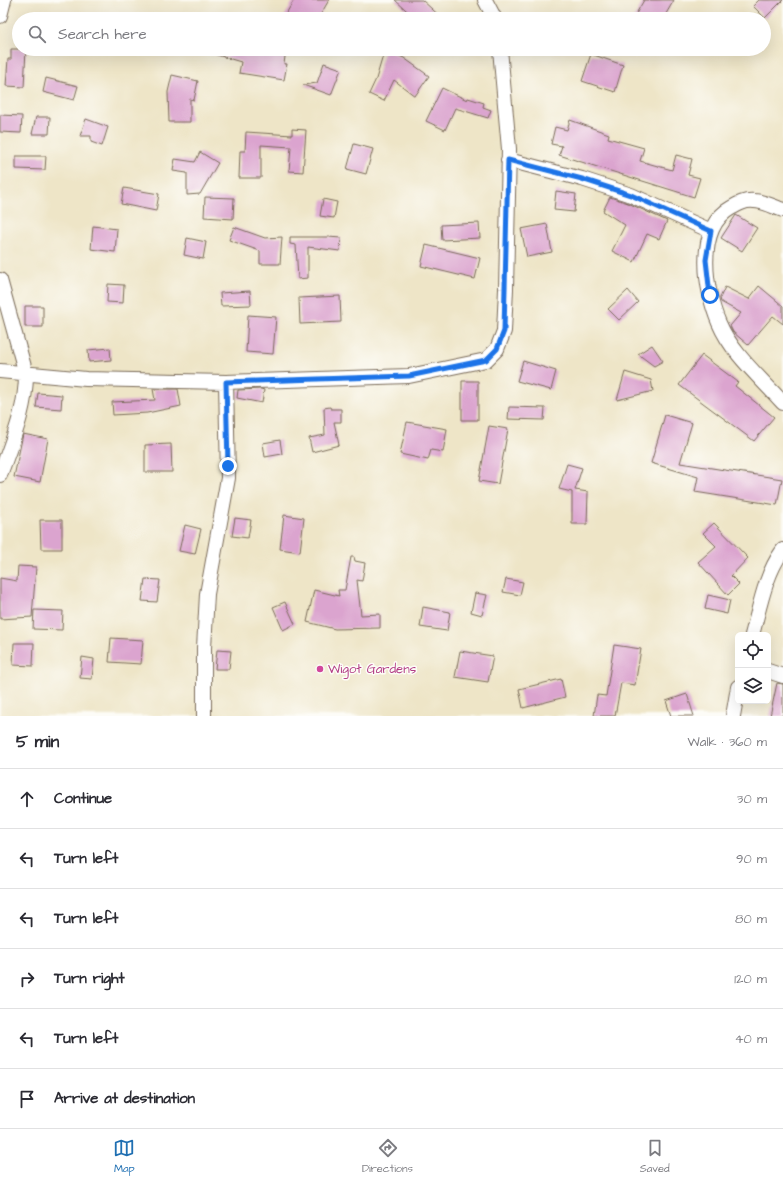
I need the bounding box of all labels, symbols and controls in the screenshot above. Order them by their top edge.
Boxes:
search box [12,12,771,56]
icon: search [26,23,48,45]
text: Search here [58,24,147,45]
route start [701,286,719,304]
route end [219,457,237,475]
map controls [735,632,771,704]
button: locate [735,632,771,668]
place label: Wigot Gardens [328,660,417,679]
marker: Wigot Gardens [315,664,325,674]
button: layers [735,668,771,704]
text: 5 min [16,730,59,754]
text: Walk · 360 m [688,733,767,751]
icon: ahead [16,788,38,810]
text: Continue [54,788,112,809]
text: 30 m [737,790,767,808]
icon: left [16,848,38,870]
text: Turn left [54,848,118,869]
text: 90 m [736,850,767,868]
icon: left [16,908,38,930]
text: Turn left [54,908,118,929]
text: 80 m [735,910,767,928]
icon: right [16,968,38,990]
text: Turn right [54,968,125,989]
text: 120 m [734,970,767,988]
icon: left [16,1028,38,1050]
text: Turn left [54,1028,118,1049]
text: 40 m [735,1030,767,1048]
icon: arrive [16,1088,38,1110]
text: Arrive at destination [54,1088,195,1109]
tab: Map [113,1137,135,1176]
tab: Directions [362,1137,413,1176]
tab: Saved [640,1137,670,1176]

